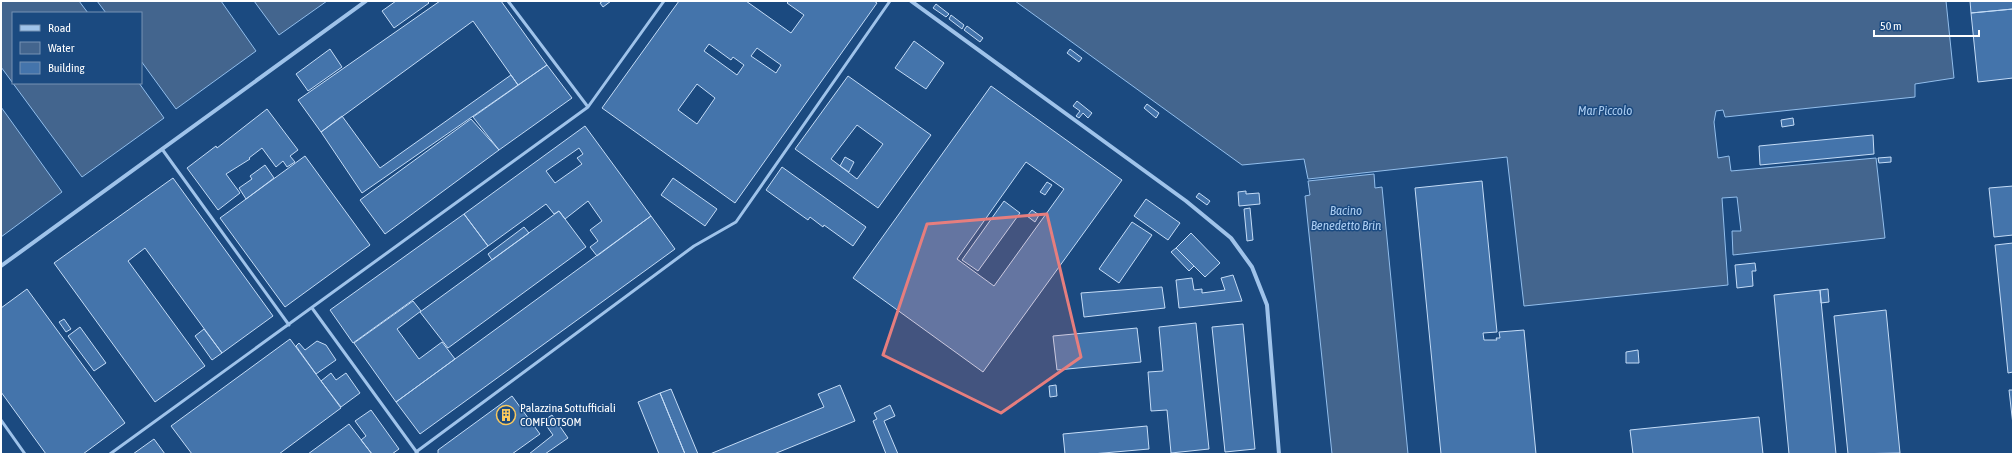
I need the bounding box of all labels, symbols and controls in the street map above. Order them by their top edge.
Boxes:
legend [12,12,142,84]
scale bar [1874,12,1979,38]
text: 50 m [1880,19,1902,33]
text: Road [48,21,71,35]
text: Water [48,41,75,55]
text: Building [48,61,86,75]
water label: Mar Piccolo [1578,103,1632,118]
water label: Bacino Benedetto Brin [1311,203,1382,233]
place label: Palazzina Sottufficiali COMFLOTSOM [520,401,616,429]
building icon: Palazzina Sottufficiali COMFLOTSOM [495,404,517,426]

